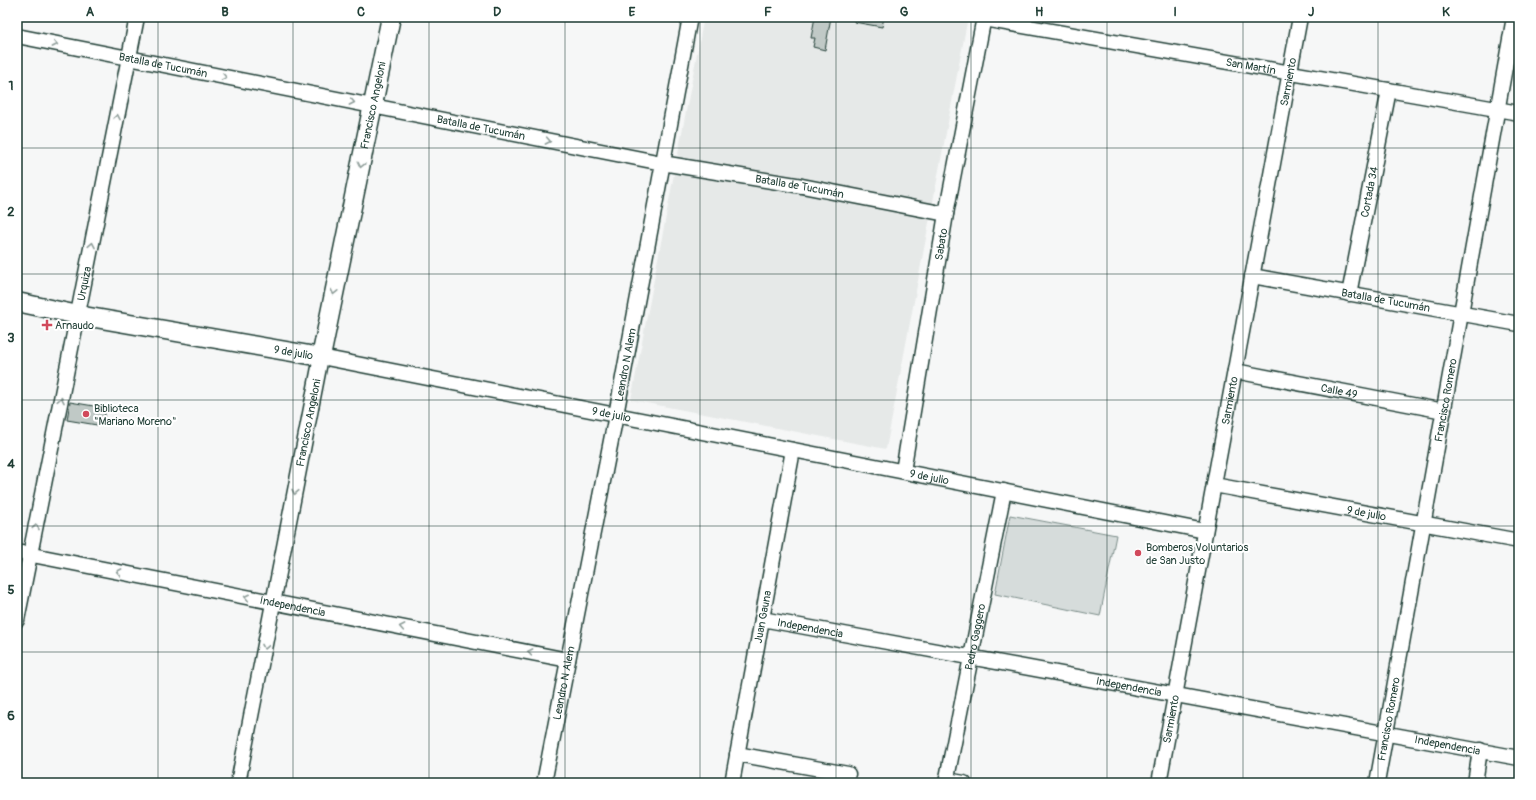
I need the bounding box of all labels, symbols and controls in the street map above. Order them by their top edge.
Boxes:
text: A [86,4,95,20]
text: B [221,4,229,20]
text: C [357,4,365,20]
text: D [493,4,501,20]
text: E [629,4,636,20]
text: F [764,4,772,20]
text: G [900,4,909,20]
text: H [1035,4,1043,20]
text: I [1173,4,1177,20]
text: J [1308,4,1314,20]
text: K [1442,4,1450,20]
one-way arrow [52,39,58,48]
street label: Batalla de Tucumán [118,50,208,80]
street label: San Martín [1225,56,1277,77]
street label: Sarmiento [1278,57,1299,107]
street label: Francisco Angeloni [358,60,389,150]
one-way arrow [221,72,227,81]
text: 1 [8,78,14,94]
one-way arrow [348,97,355,106]
street label: Batalla de Tucumán [436,113,526,143]
one-way arrow [113,114,121,120]
one-way arrow [545,136,551,144]
one-way arrow [357,162,365,168]
street label: Cortada 34 [1358,165,1381,219]
street label: Batalla de Tucumán [754,172,845,201]
text: 2 [7,204,15,220]
street label: Sabato [932,227,951,261]
one-way arrow [87,241,96,248]
street label: Urquiza [75,265,94,302]
street label: Batalla de Tucumán [1340,286,1431,315]
one-way arrow [331,289,339,295]
place label: Arnaudo [55,319,94,332]
marker: Arnaudo [42,320,52,330]
street label: Leandro N Alem [613,327,639,403]
text: 3 [7,330,15,346]
street label: 9 de julio [273,343,314,363]
street label: Francisco Romero [1432,357,1460,443]
street label: Sarmiento [1219,375,1241,426]
street label: Francisco Angeloni [294,378,324,468]
street label: Calle 49 [1320,382,1359,401]
one-way arrow [56,396,65,403]
place label: Biblioteca "Mariano Moreno" [94,402,176,428]
street label: 9 de julio [591,404,632,425]
marker: Biblioteca "Mariano Moreno" [81,409,91,419]
text: 4 [7,456,15,472]
street label: 9 de julio [908,467,950,487]
one-way arrow [291,489,300,495]
street label: 9 de julio [1346,503,1387,523]
one-way arrow [31,524,39,530]
place label: Bomberos Voluntarios de San Justo [1146,541,1248,567]
marker: Bomberos Voluntarios de San Justo [1133,548,1143,558]
one-way arrow [116,569,122,577]
text: 5 [7,582,15,598]
street label: Juan Gauna [752,589,774,644]
one-way arrow [244,594,250,602]
street label: Independencia [259,594,327,619]
street label: Pedro Gaggero [963,602,988,671]
street label: Independencia [776,616,844,641]
one-way arrow [399,624,405,632]
one-way arrow [261,644,270,650]
street label: Leandro N Alem [551,645,578,721]
one-way arrow [526,649,533,657]
street label: Independencia [1095,674,1163,699]
street label: Francisco Romero [1375,676,1403,762]
street label: Sarmiento [1160,694,1182,744]
text: 6 [7,708,15,724]
street label: Independencia [1414,733,1481,758]

